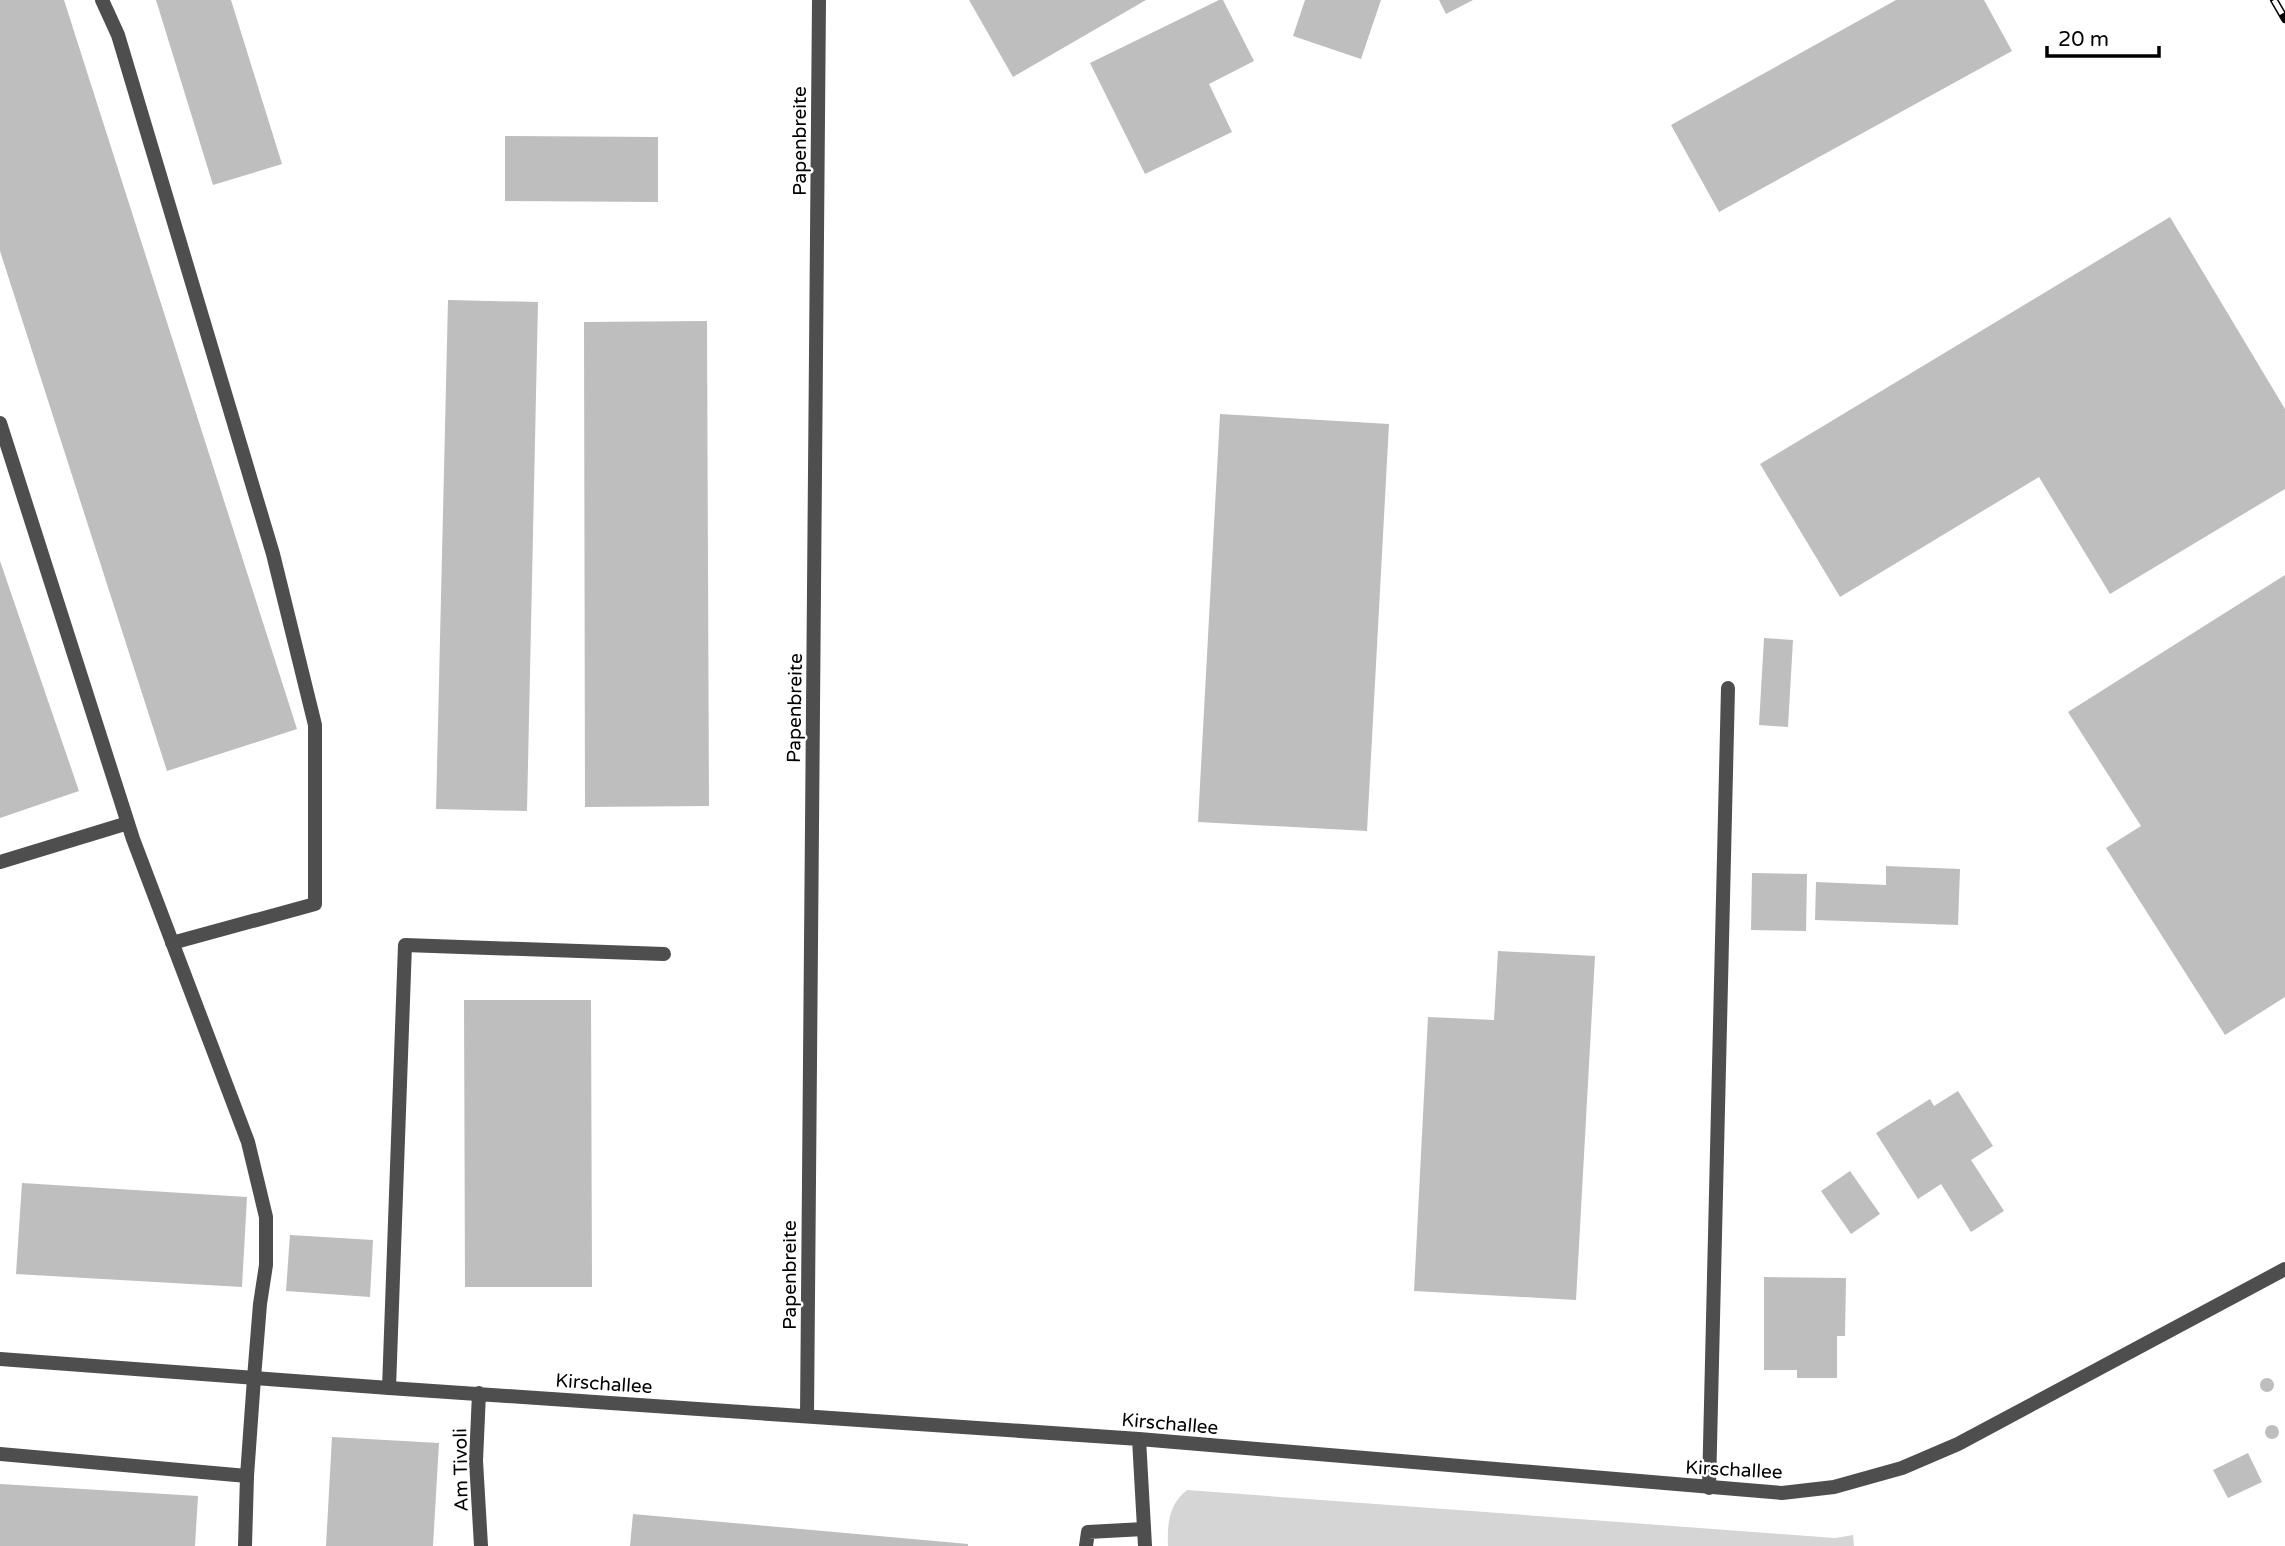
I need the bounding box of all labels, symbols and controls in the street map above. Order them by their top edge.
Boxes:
scale bar [2047,14,2159,58]
text: 20 m [2058,27,2109,52]
street label: Papenbreite [789,86,811,196]
street label: Papenbreite [783,653,807,763]
street label: Papenbreite [779,1220,801,1330]
street label: Kirschallee [555,1370,653,1398]
street label: Kirschallee [1121,1409,1219,1439]
street label: Am Tivoli [449,1428,473,1512]
street label: Kirschallee [1685,1456,1783,1484]

